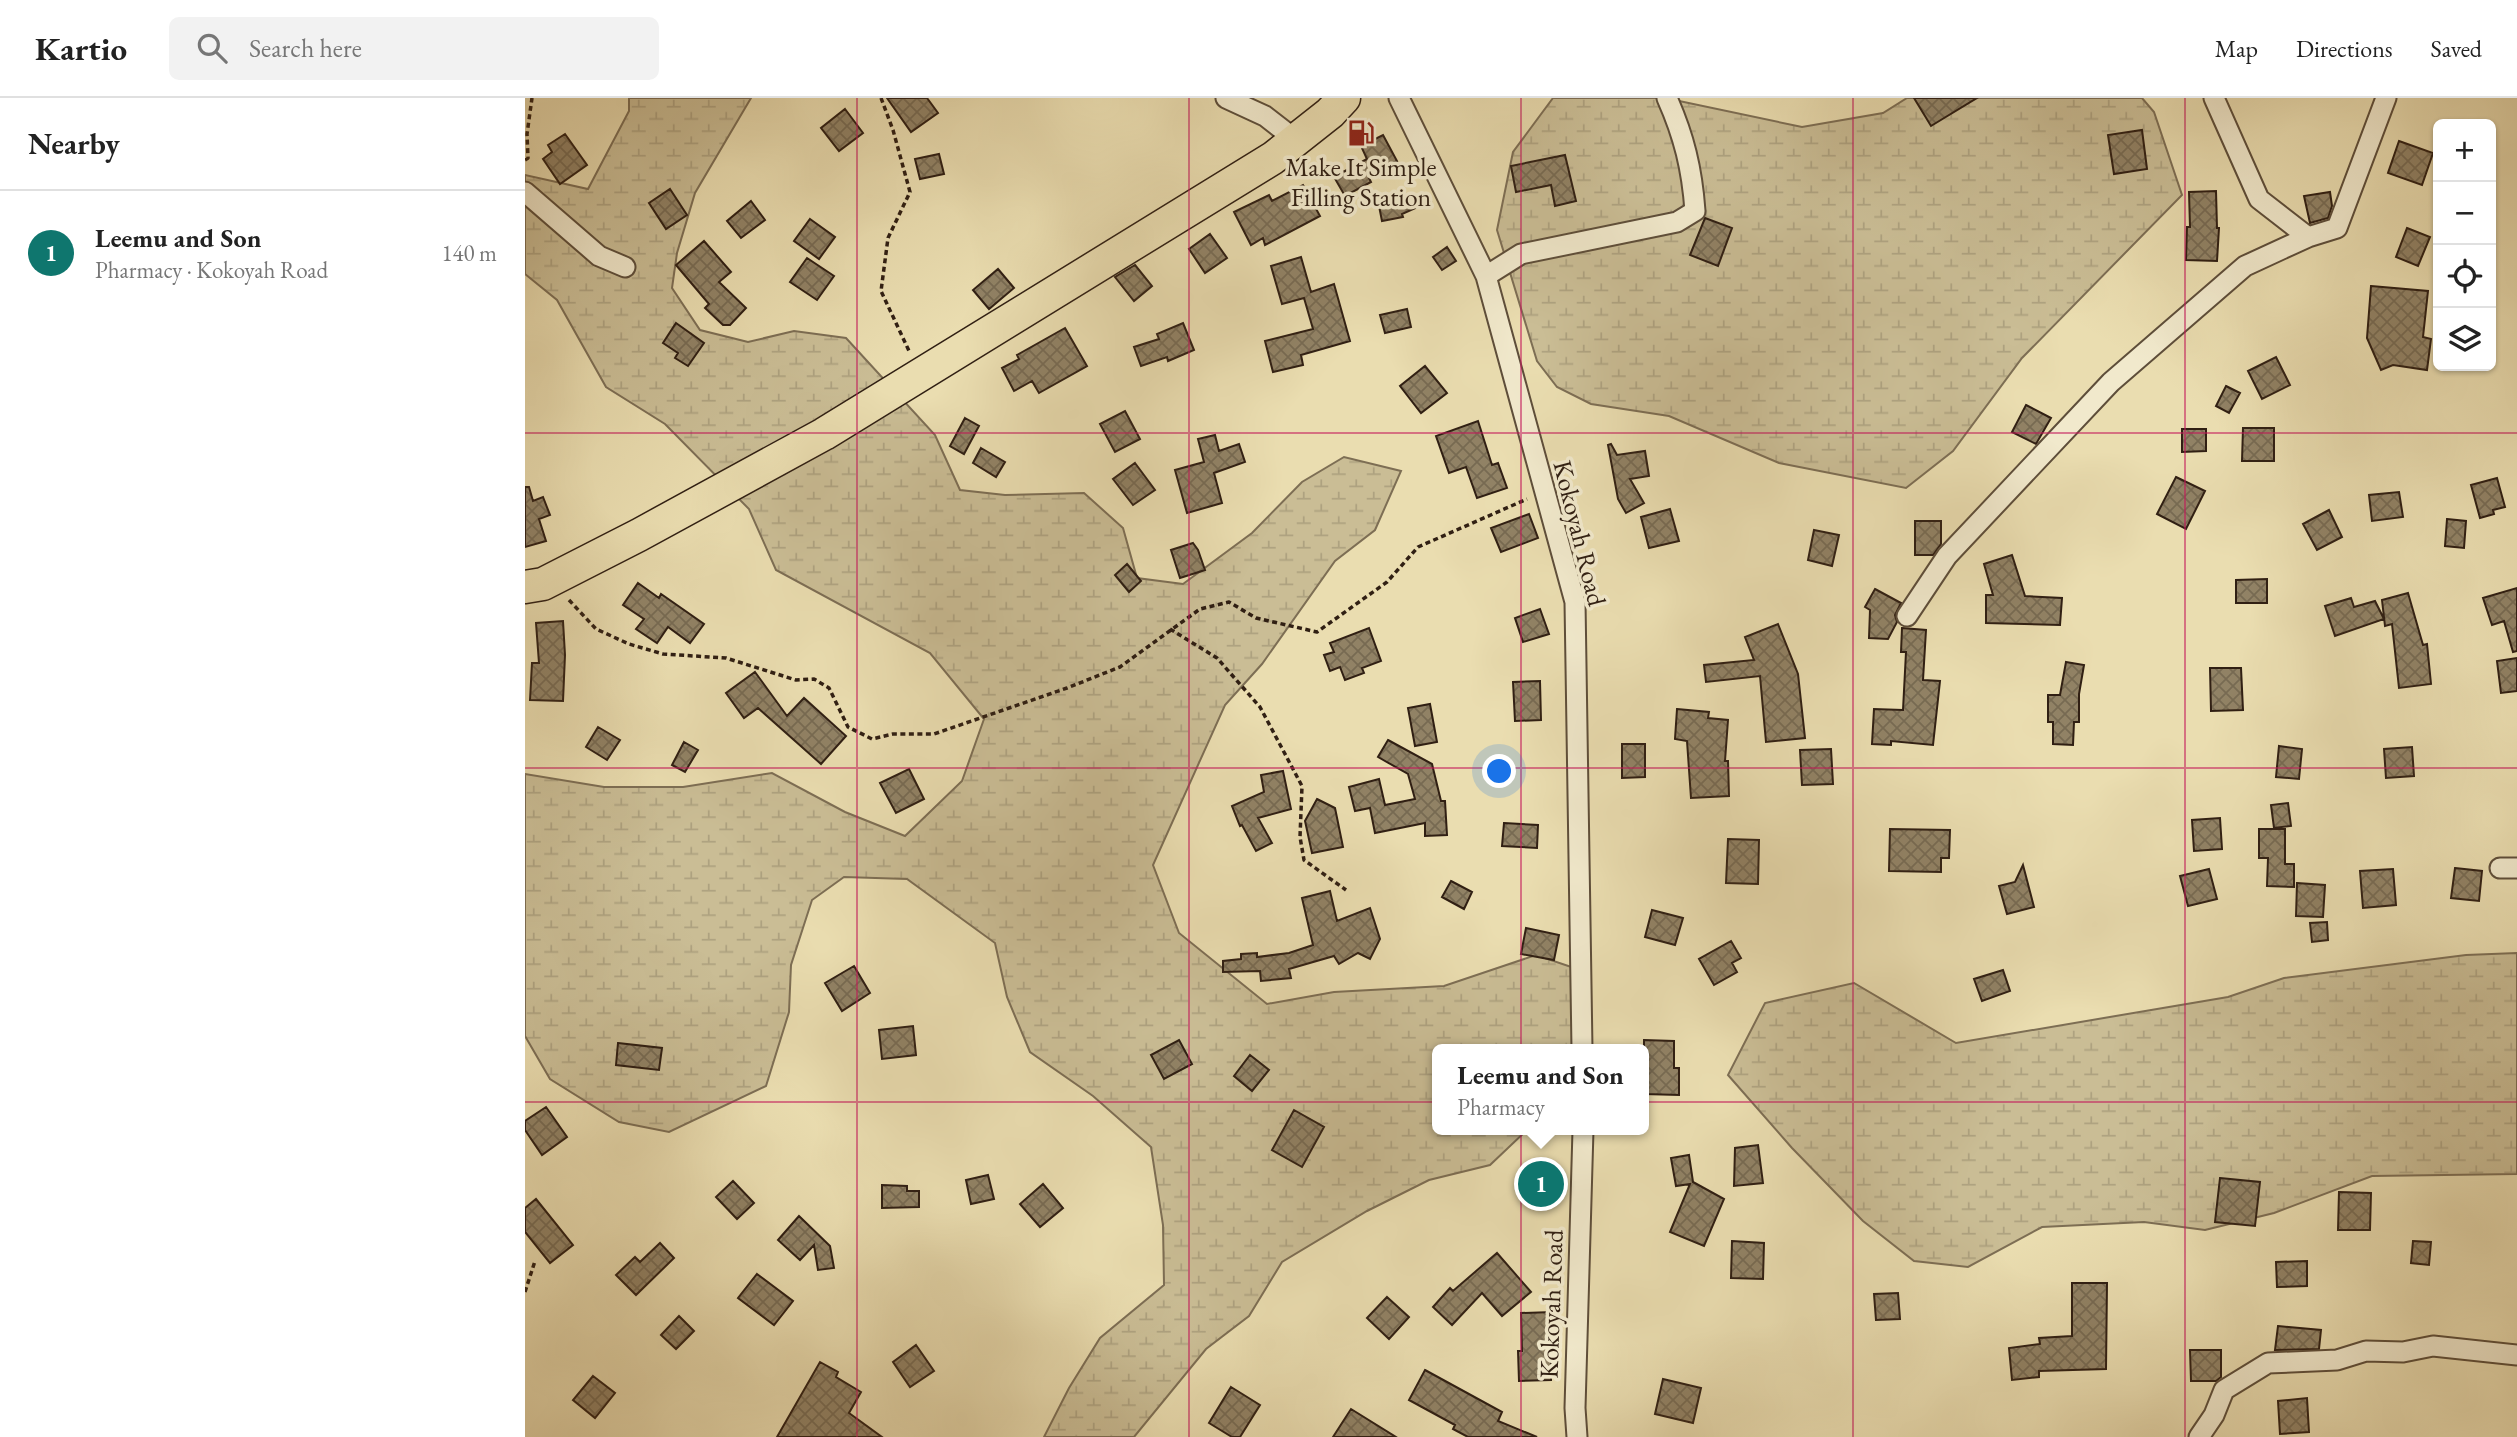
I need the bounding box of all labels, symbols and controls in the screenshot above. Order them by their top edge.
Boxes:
search box [169,17,659,80]
text: Kartio [35,27,127,70]
icon: search [193,29,231,67]
text: Search here [249,31,362,65]
text: Map [2215,33,2258,64]
text: Directions [2296,33,2393,64]
text: Saved [2431,33,2482,64]
fuel station icon: Make It Simple Filling Station [1346,118,1376,148]
map controls [2433,119,2496,371]
button: + [2433,119,2496,182]
text: Nearby [28,124,120,163]
place label: Make It Simple Filling Station [1285,150,1437,214]
button: − [2433,182,2496,245]
text: Leemu and Son [95,221,261,255]
text: 1 [45,238,57,268]
text: 140 m [441,238,497,268]
button: locate [2433,245,2496,308]
text: Pharmacy · Kokoyah Road [95,255,328,285]
button: layers [2433,308,2496,371]
street label: Kokoyah Road [1545,457,1615,610]
your location [1482,754,1516,788]
popup [1432,1044,1649,1135]
text: Leemu and Son [1457,1058,1624,1092]
text: Pharmacy [1457,1092,1545,1122]
pin: 1 [1518,1158,1564,1210]
street label: Kokoyah Road [1531,1228,1571,1379]

